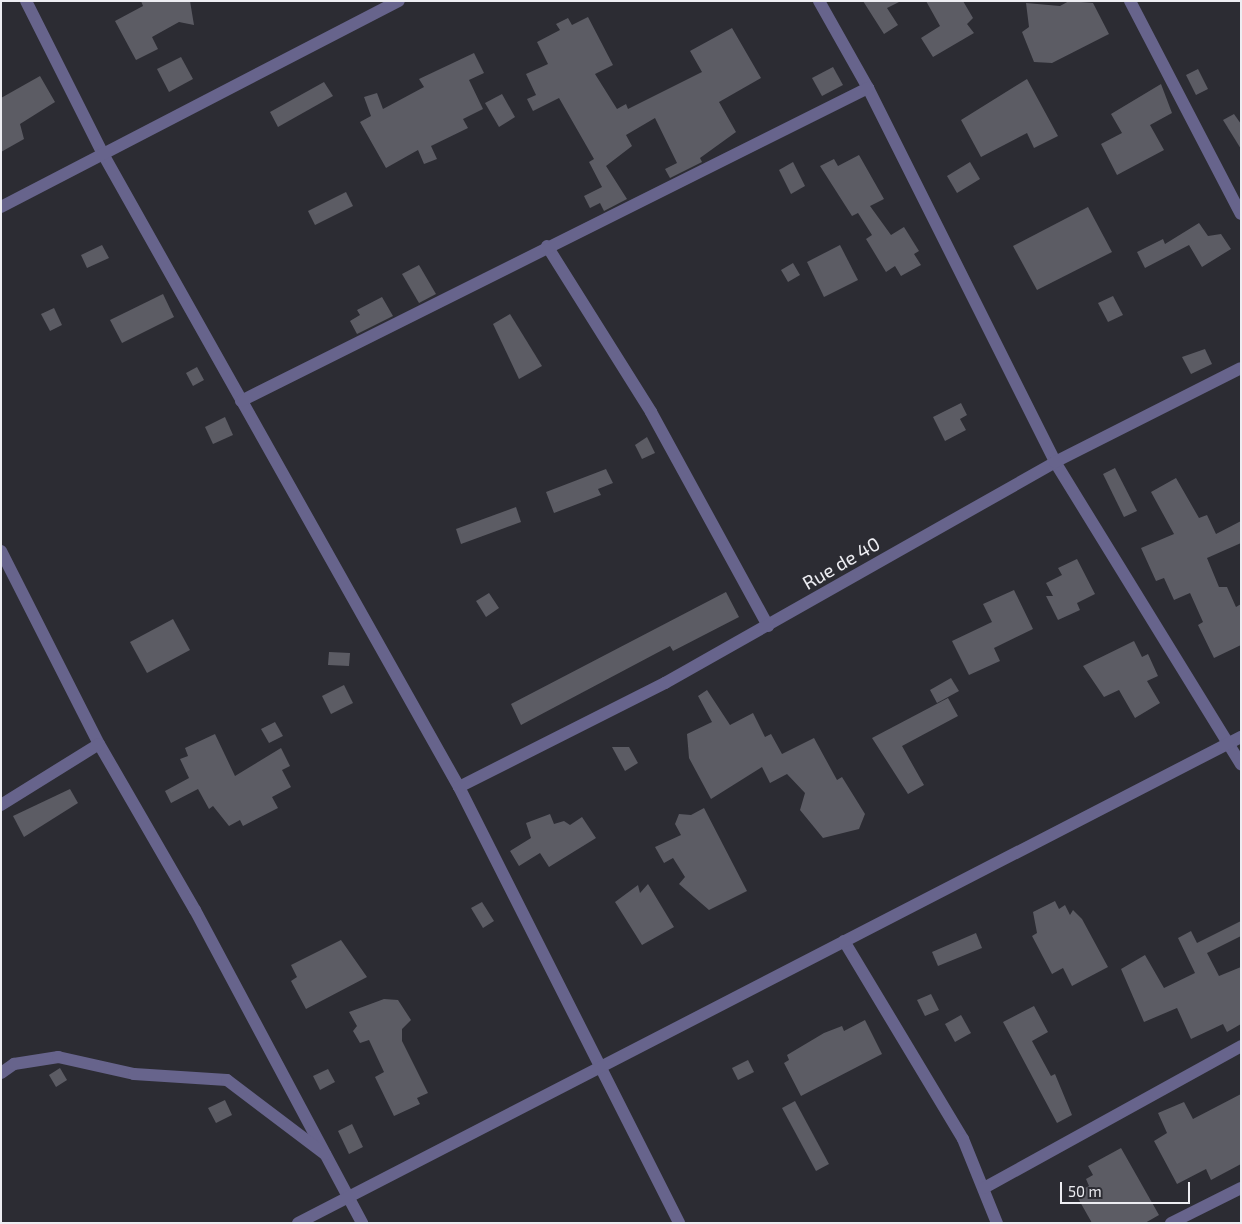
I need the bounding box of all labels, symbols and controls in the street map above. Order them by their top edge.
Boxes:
street label: Rue de 40 [798,532,884,594]
scale bar [1062,1172,1192,1204]
text: 50 m [1068,1182,1102,1200]

